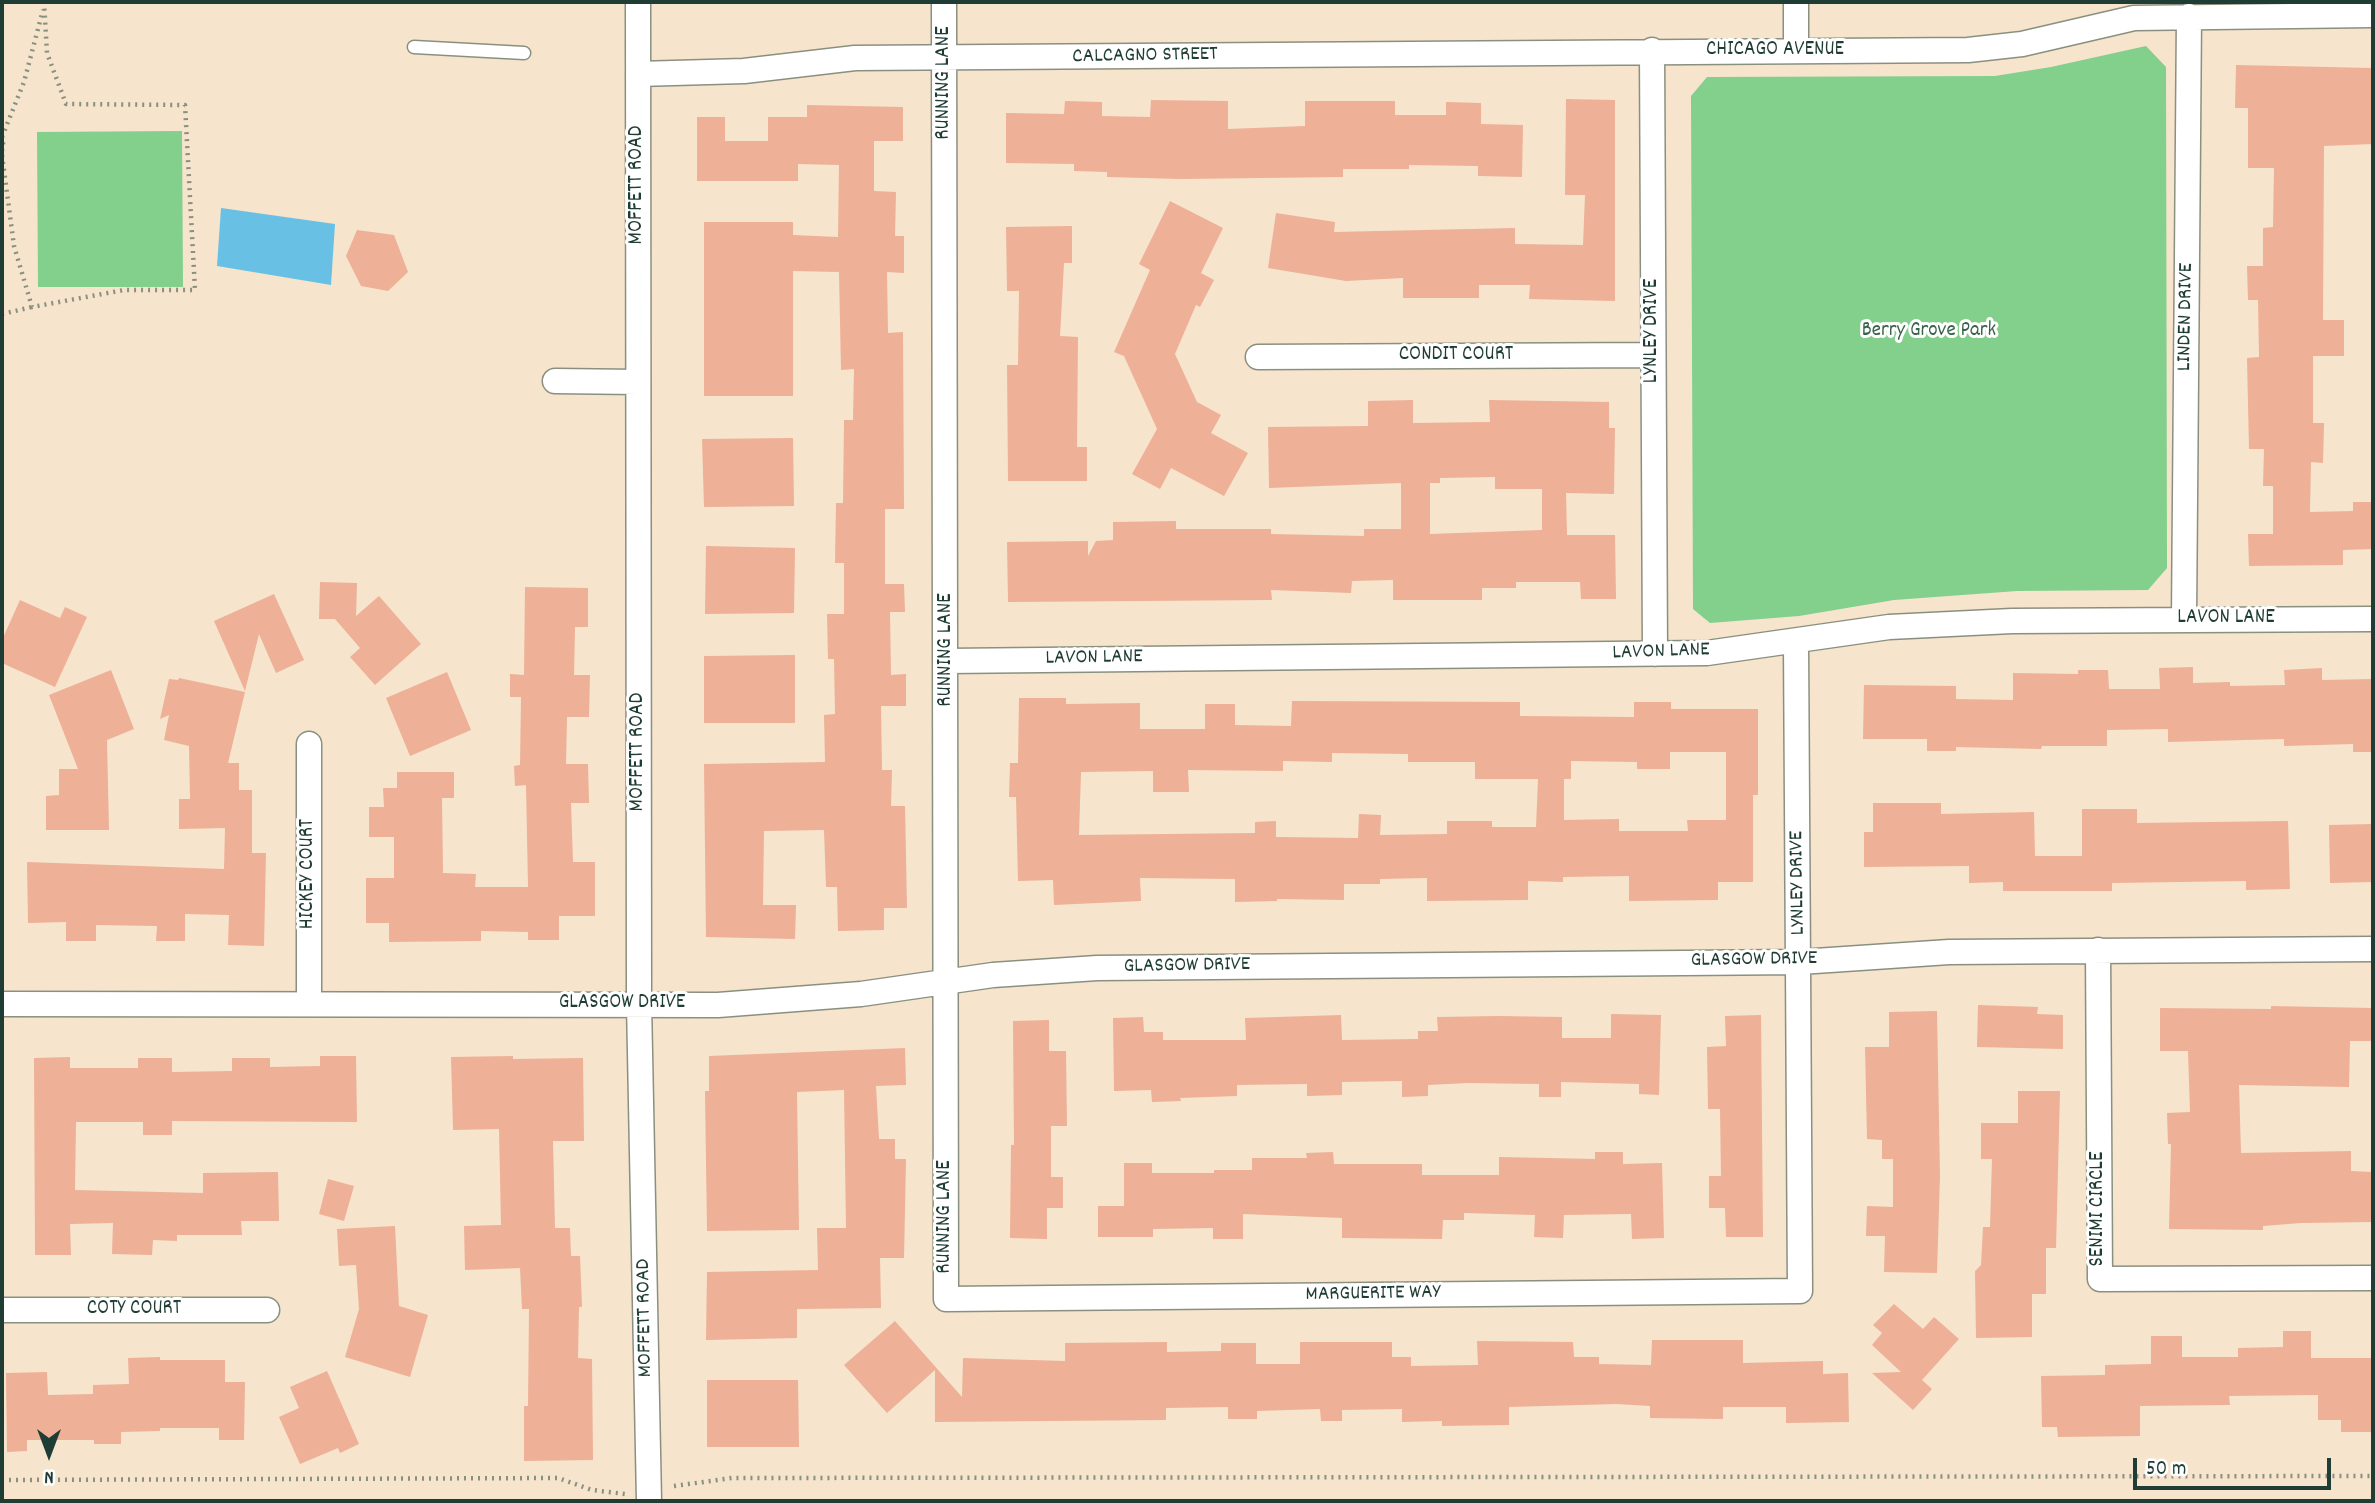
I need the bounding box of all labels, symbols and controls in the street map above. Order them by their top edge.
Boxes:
street label: RUNNING LANE [932,26,958,140]
street label: CHICAGO AVENUE [1706,38,1844,64]
street label: CALCAGNO STREET [1072,43,1218,71]
street label: MOFFETT ROAD [625,126,651,244]
street label: LINDEN DRIVE [2173,263,2201,371]
street label: LYNLEY DRIVE [1640,279,1666,383]
park label: Berry Grove Park [1862,319,1996,345]
street label: CONDIT COURT [1399,343,1513,369]
street label: RUNNING LANE [934,593,960,707]
street label: LAVON LANE [2177,606,2275,632]
street label: LAVON LANE [1612,639,1710,667]
street label: LAVON LANE [1045,646,1143,672]
street label: MOFFETT ROAD [626,693,652,811]
street label: HICKEY COURT [296,819,322,929]
street label: LYNLEY DRIVE [1785,831,1813,935]
street label: GLASGOW DRIVE [1690,947,1818,975]
street label: GLASGOW DRIVE [1123,953,1251,981]
street label: GLASGOW DRIVE [559,991,685,1017]
street label: SENIMI CIRCLE [2086,1152,2112,1266]
street label: RUNNING LANE [933,1160,959,1274]
street label: MOFFETT ROAD [632,1258,660,1378]
street label: MARGUERITE WAY [1305,1281,1441,1309]
street label: COTY COURT [87,1297,181,1323]
north arrow [14,1419,84,1489]
scale bar [2137,1444,2335,1488]
text: 50 m [2146,1455,2186,1485]
text: N [44,1462,54,1489]

